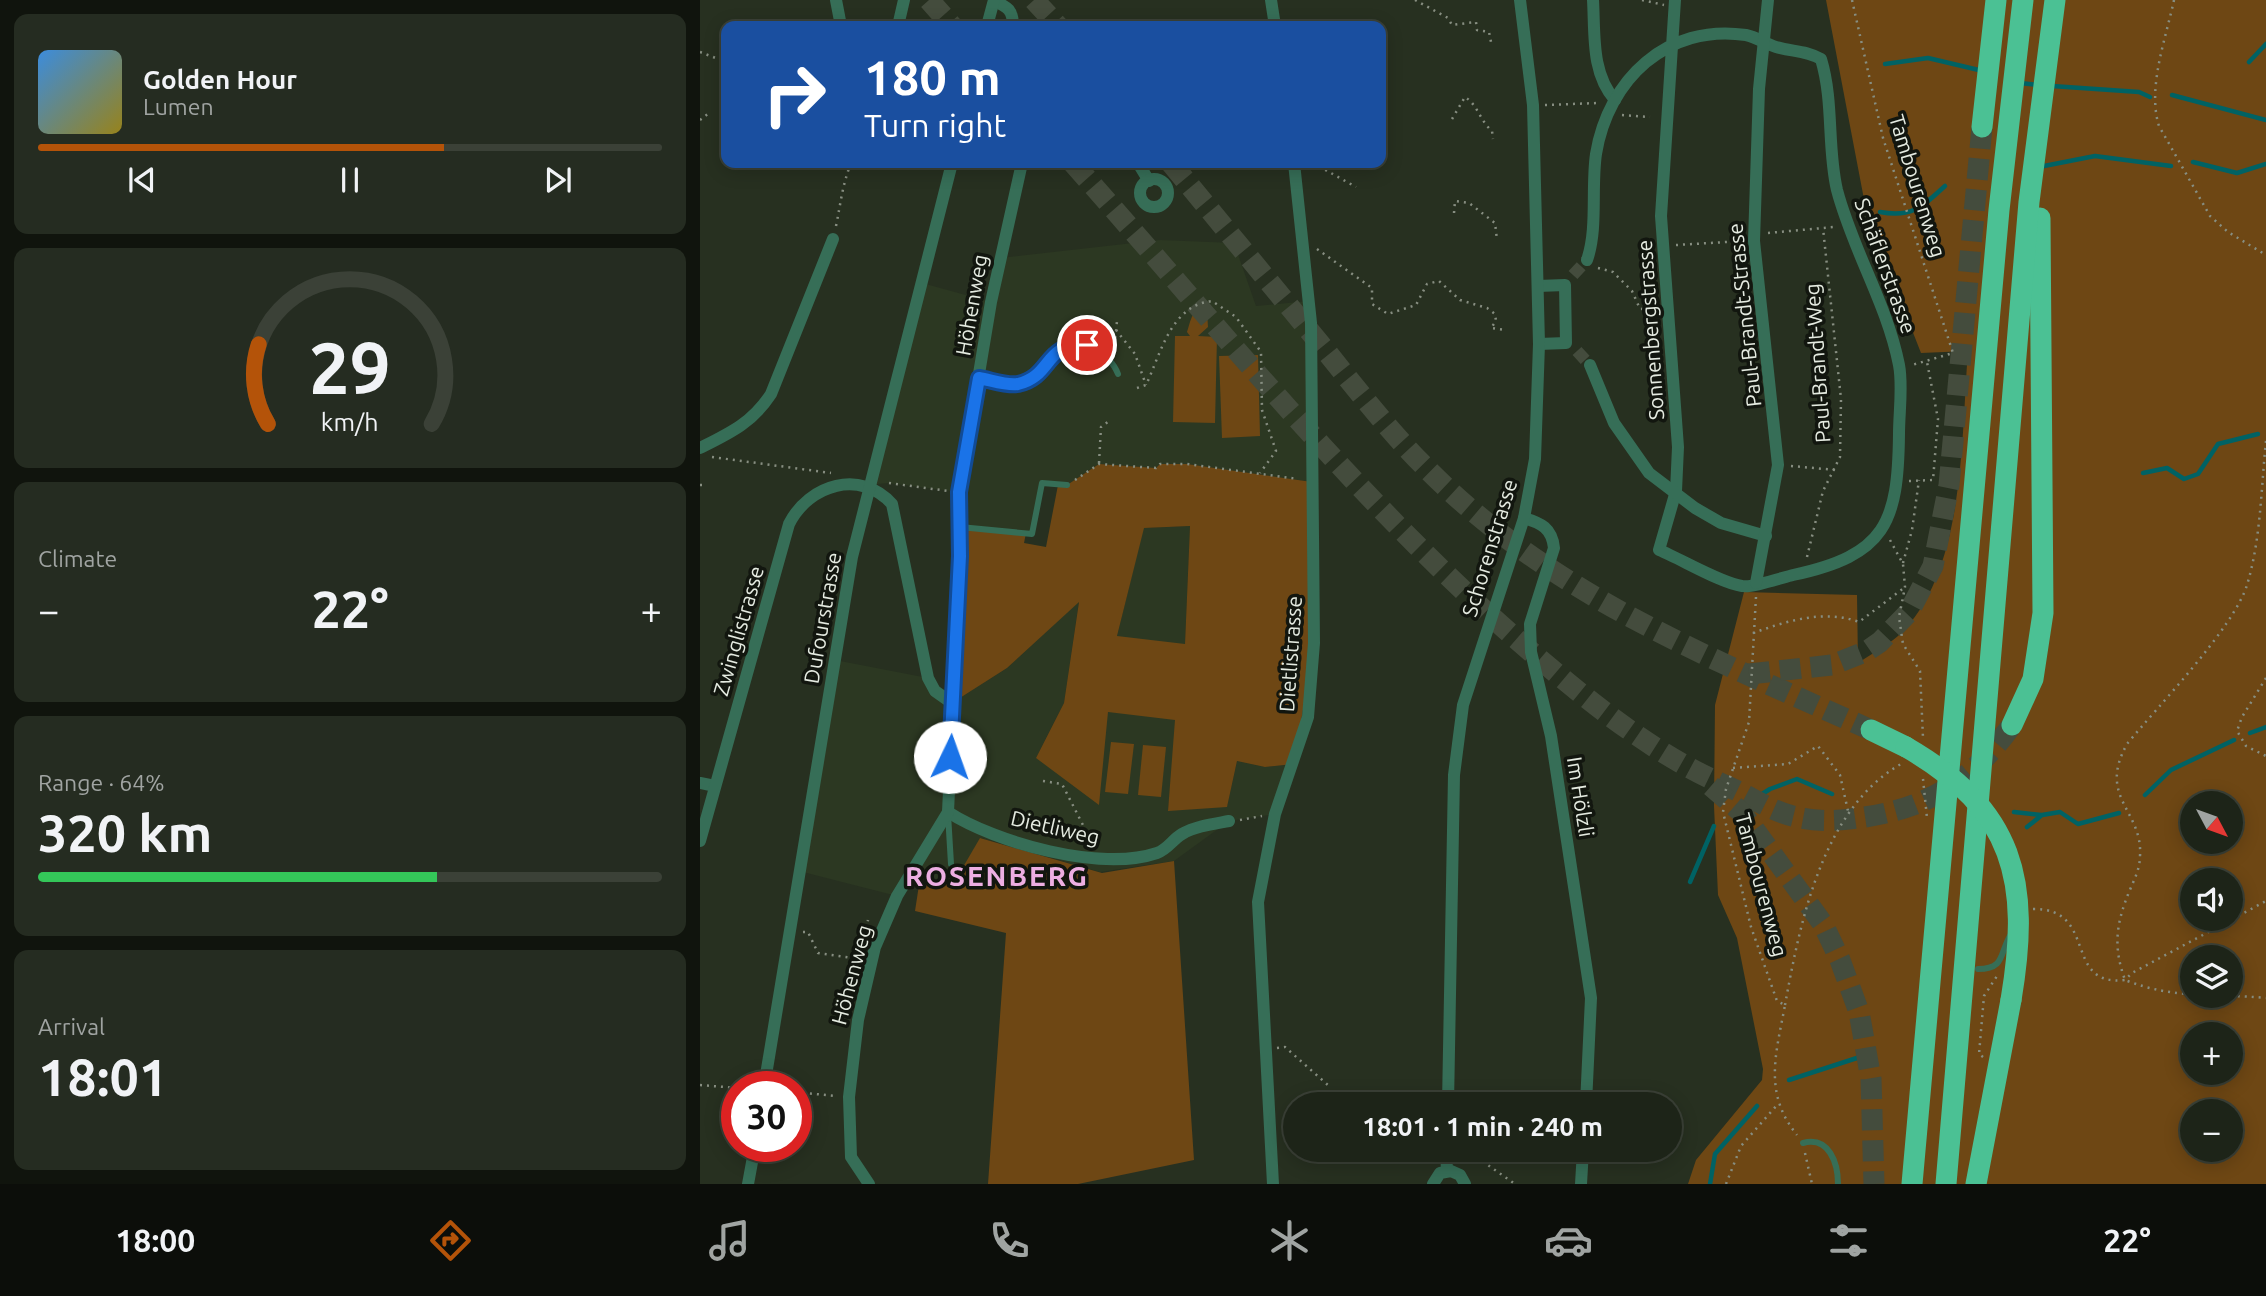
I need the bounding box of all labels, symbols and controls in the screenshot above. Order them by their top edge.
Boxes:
icon: right [749,49,840,140]
text: 180 m [864,49,1001,104]
text: Golden Hour [143,65,297,94]
text: Lumen [143,94,214,119]
text: Turn right [864,107,1006,143]
street label: Tambourenweg [1885,112,1951,260]
icon: previous [123,161,161,199]
icon: pause [331,161,369,199]
icon: next [539,161,577,199]
street label: Schäflerstrasse [1850,195,1922,337]
street label: Paul-Brandt-Strasse [1722,222,1766,408]
street label: Sonnenbergstrasse [1632,239,1668,421]
street label: Höhenweg [950,252,992,357]
street label: Paul-Brandt-Weg [1799,283,1835,444]
pin [1057,315,1117,375]
text: 29 [309,326,391,408]
icon: arrive [1068,326,1106,364]
text: km/h [321,408,379,436]
street label: Schorenstrasse [1457,476,1521,619]
text: Climate [38,546,117,571]
street label: Dufourstrasse [799,550,845,685]
street label: Zwinglistrasse [708,563,768,698]
text: 22° [311,580,389,638]
text: − [38,589,59,631]
text: + [641,589,662,631]
street label: Dietlistrasse [1274,595,1306,713]
position arrow [913,720,987,794]
street label: Im Hölzli [1563,755,1599,839]
text: Range · 64% [38,770,165,795]
north arrow [2180,791,2244,854]
map controls [2180,791,2243,1162]
text: 320 km [38,804,212,862]
street label: Dietliweg [1009,805,1102,849]
street label: Tambourenweg [1731,810,1793,959]
district label: ROSENBERG [905,860,1089,891]
button: sound [2180,868,2243,931]
street label: Höhenweg [826,922,876,1027]
button: layers [2180,945,2243,1008]
text: Arrival [38,1014,105,1039]
button: + [2180,1022,2243,1085]
text: 18:01 [38,1048,168,1106]
speed limit sign: 30 [721,1071,812,1162]
button: − [2180,1099,2243,1162]
text: 18:01 · 1 min · 240 m [1362,1112,1603,1141]
icon: directions [426,1216,475,1265]
icon: music [705,1216,754,1265]
icon: phone [985,1216,1034,1265]
icon: climate [1265,1216,1314,1265]
icon: car [1544,1216,1593,1265]
icon: filters [1824,1216,1873,1265]
text: 18:00 [115,1222,195,1258]
text: 22° [2103,1222,2151,1258]

